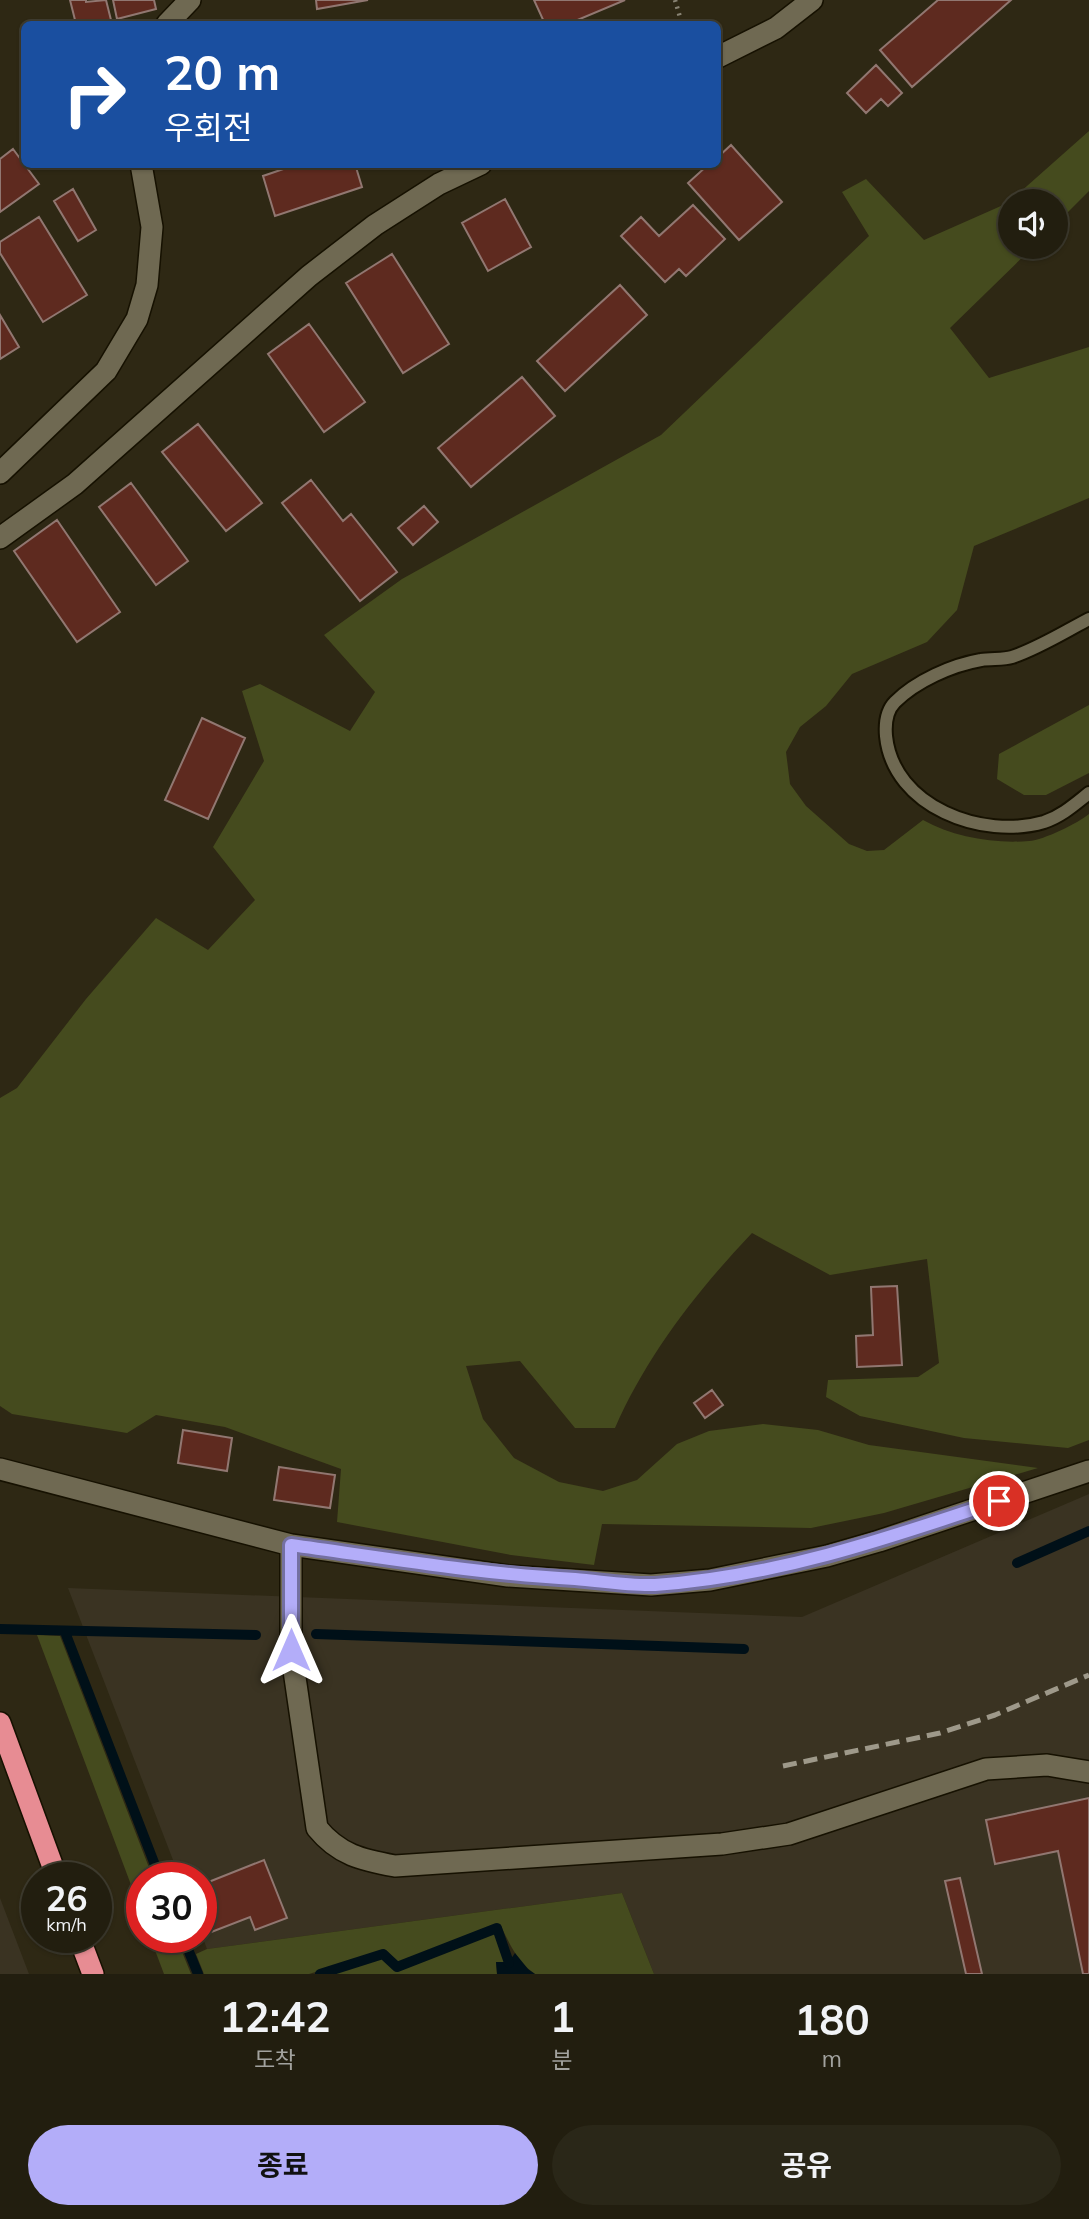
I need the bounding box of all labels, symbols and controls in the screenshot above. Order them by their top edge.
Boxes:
text: 20 m [164,41,280,102]
icon: right [49,49,140,140]
text: 우회전 [164,107,252,147]
map controls [998,189,1068,259]
button: sound [998,189,1068,259]
pin [969,1471,1029,1531]
icon: arrive [980,1482,1018,1520]
position arrow [254,1613,328,1687]
speed limit sign: 30 [126,1862,217,1953]
text: 26 [45,1876,88,1920]
text: km/h [46,1913,87,1936]
text: 12:42 [219,1990,330,2043]
text: 1 [550,1990,575,2043]
text: 180 [794,1993,870,2046]
text: m [822,2044,842,2073]
text: 도착 [254,2045,296,2074]
text: 분 [552,2045,573,2074]
button: 종료 [28,2125,538,2205]
button: 공유 [552,2125,1061,2205]

